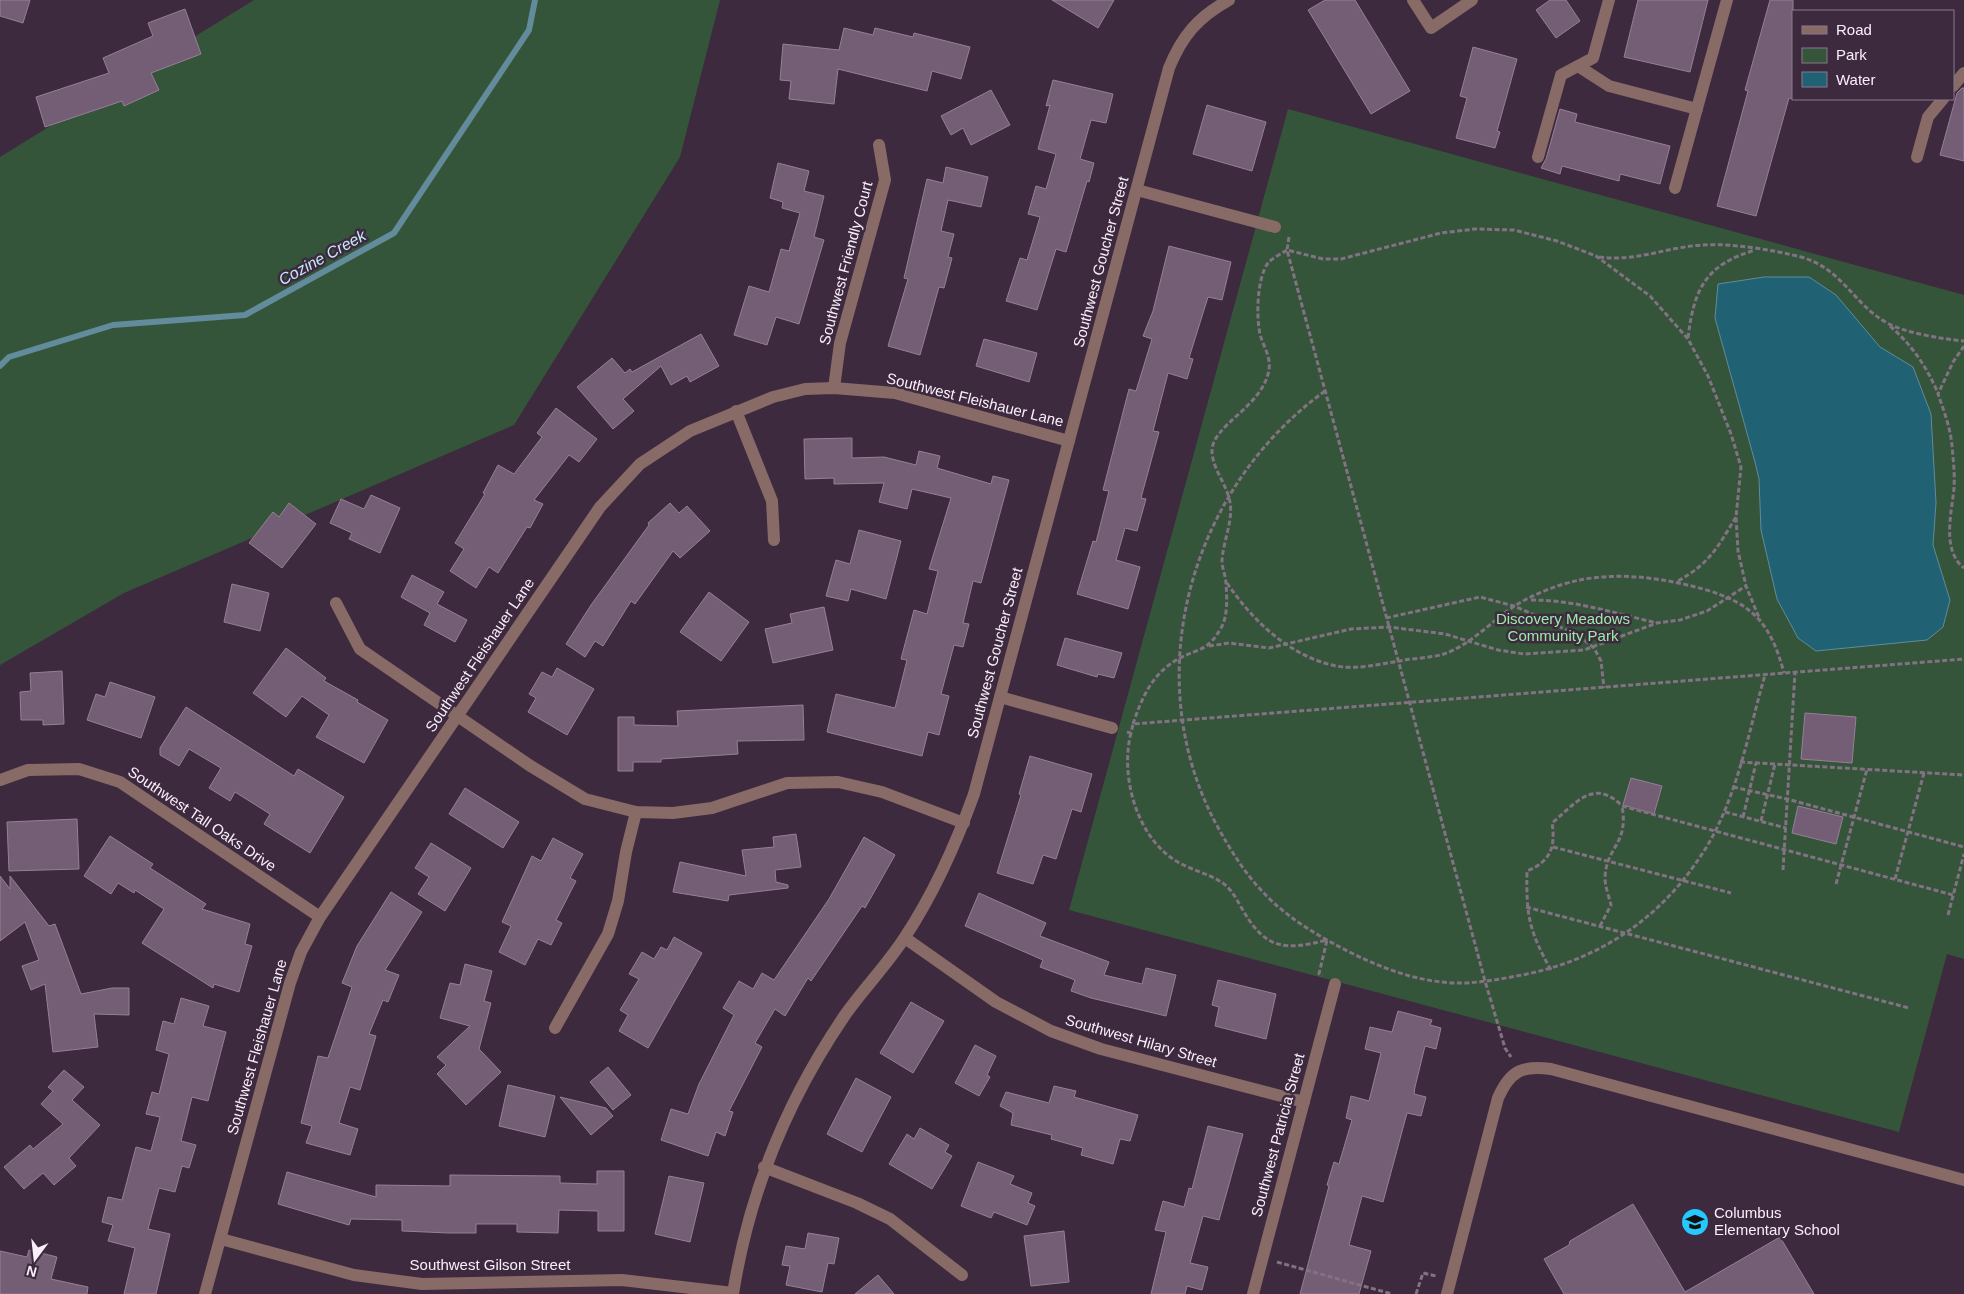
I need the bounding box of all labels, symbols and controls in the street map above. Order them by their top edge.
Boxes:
legend [1792,10,1954,100]
text: Road [1836,21,1872,38]
text: Park [1836,46,1867,63]
text: Water [1836,71,1875,88]
street label: Southwest Goucher Street [1070,174,1132,349]
street label: Southwest Friendly Court [816,179,876,346]
water label: Cozine Creek [276,226,370,288]
street label: Southwest Fleishauer Lane [885,369,1065,430]
street label: Southwest Goucher Street [964,565,1026,740]
street label: Southwest Fleishauer Lane [422,575,537,735]
park label: Discovery Meadows Community Park [1496,610,1630,644]
street label: Southwest Tall Oaks Drive [125,763,279,875]
street label: Southwest Fleishauer Lane [223,957,290,1137]
street label: Southwest Hilary Street [1063,1011,1220,1071]
street label: Southwest Patricia Street [1248,1051,1308,1218]
place label: Columbus Elementary School [1714,1204,1840,1238]
school or university icon: Columbus Elementary School [1680,1207,1710,1237]
north arrow [10,1234,60,1284]
street label: Southwest Gilson Street [410,1256,571,1273]
text: N [25,1263,39,1281]

